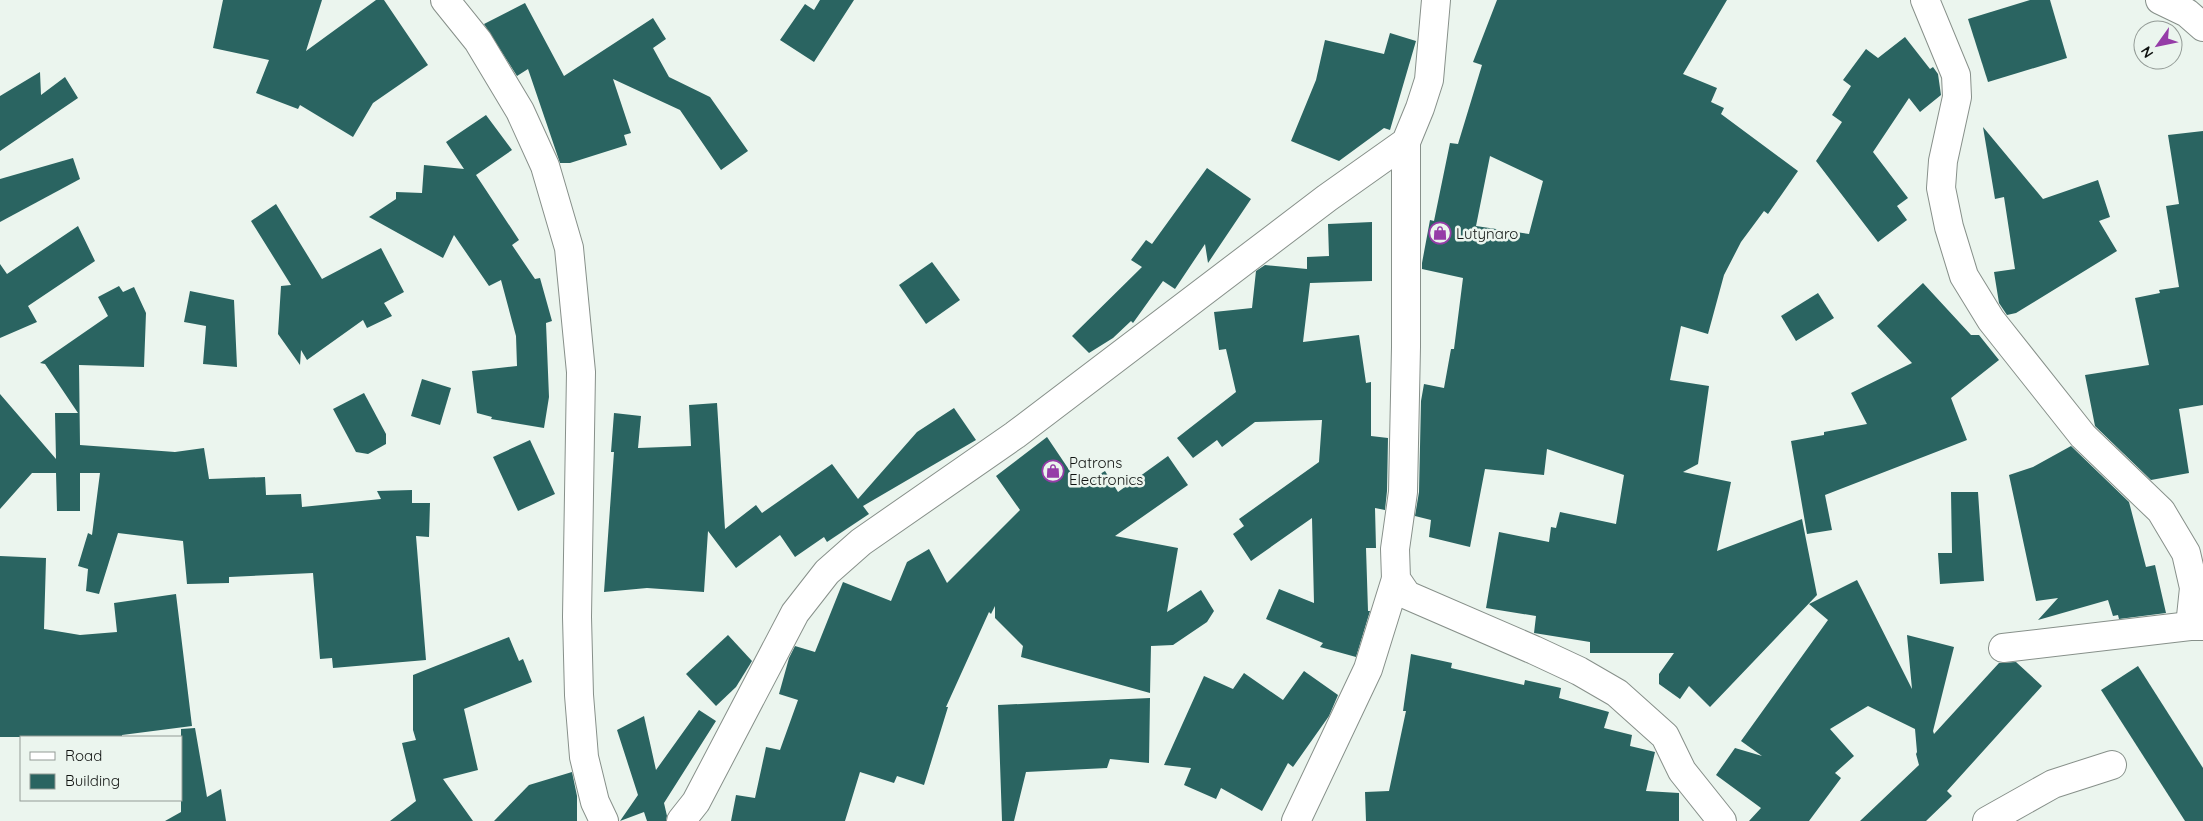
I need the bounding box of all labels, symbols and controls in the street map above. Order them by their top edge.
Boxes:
north arrow [2133,20,2183,70]
text: N [2137,43,2157,61]
shop icon: Lutynaro [1428,221,1452,245]
place label: Lutynaro [1456,224,1518,243]
place label: Patrons Electronics [1069,453,1143,489]
shop icon: Patrons Electronics [1041,459,1065,483]
legend [20,736,182,801]
text: Road [65,746,102,765]
text: Building [65,771,120,790]

